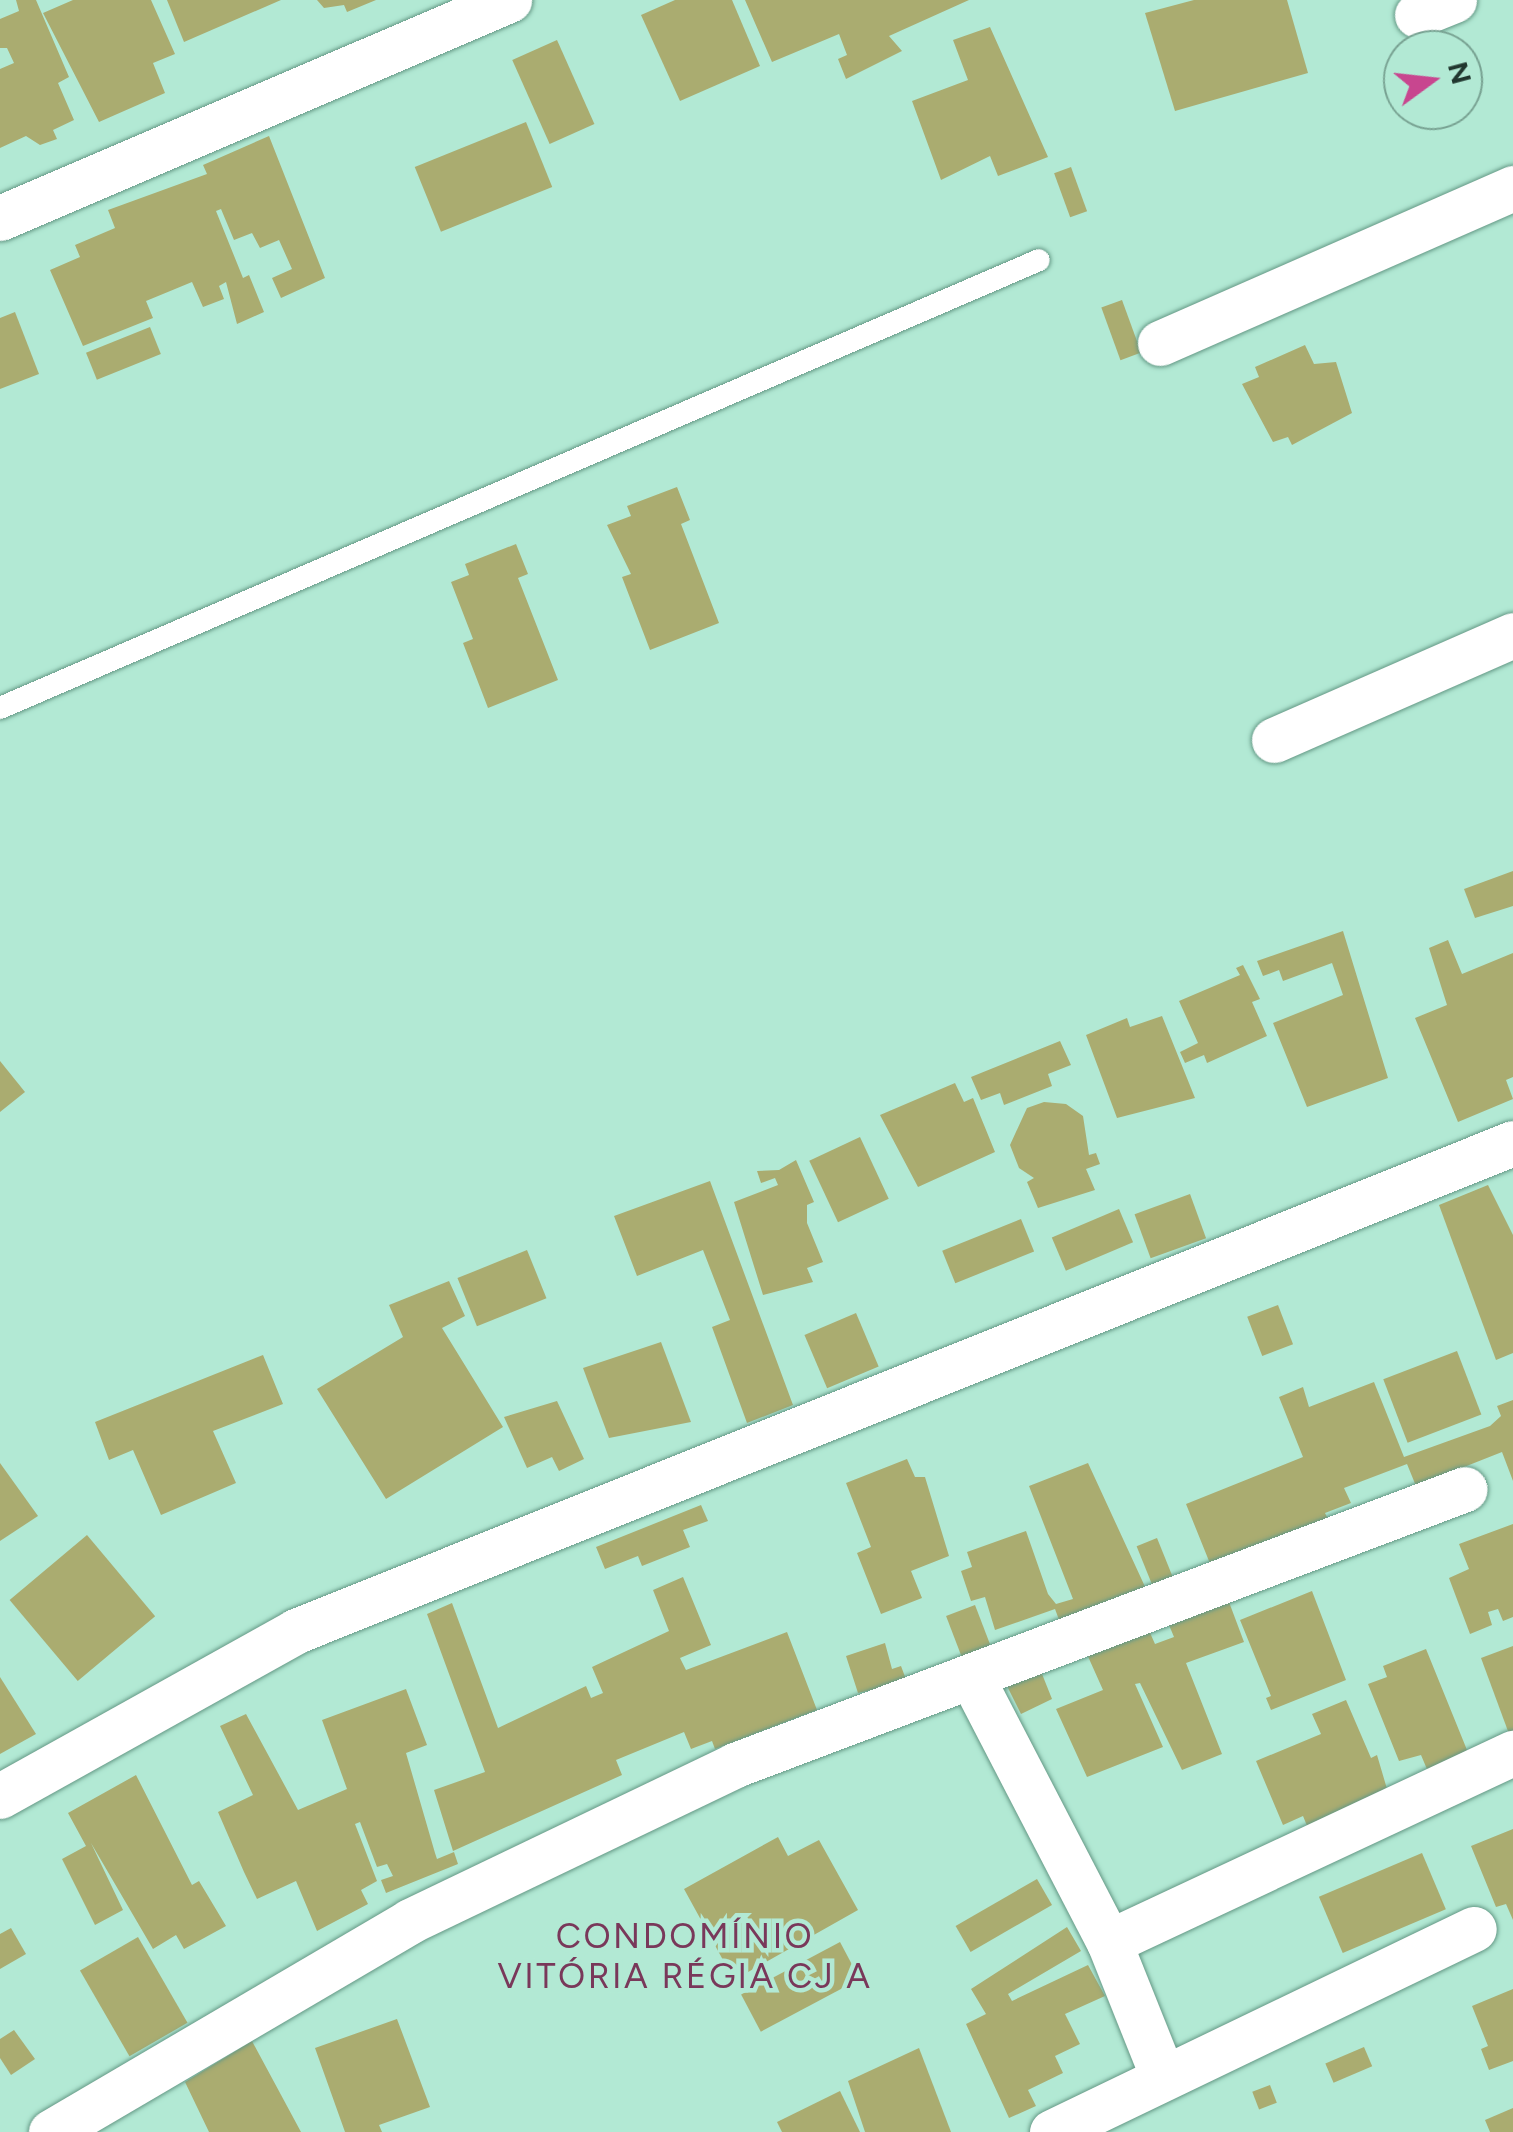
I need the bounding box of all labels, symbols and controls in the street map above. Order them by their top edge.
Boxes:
north arrow [1383,30,1483,130]
text: N [1441,58,1479,88]
district label: CONDOMÍNIO VITÓRIA RÉGIA CJ A [497,1915,873,1997]

